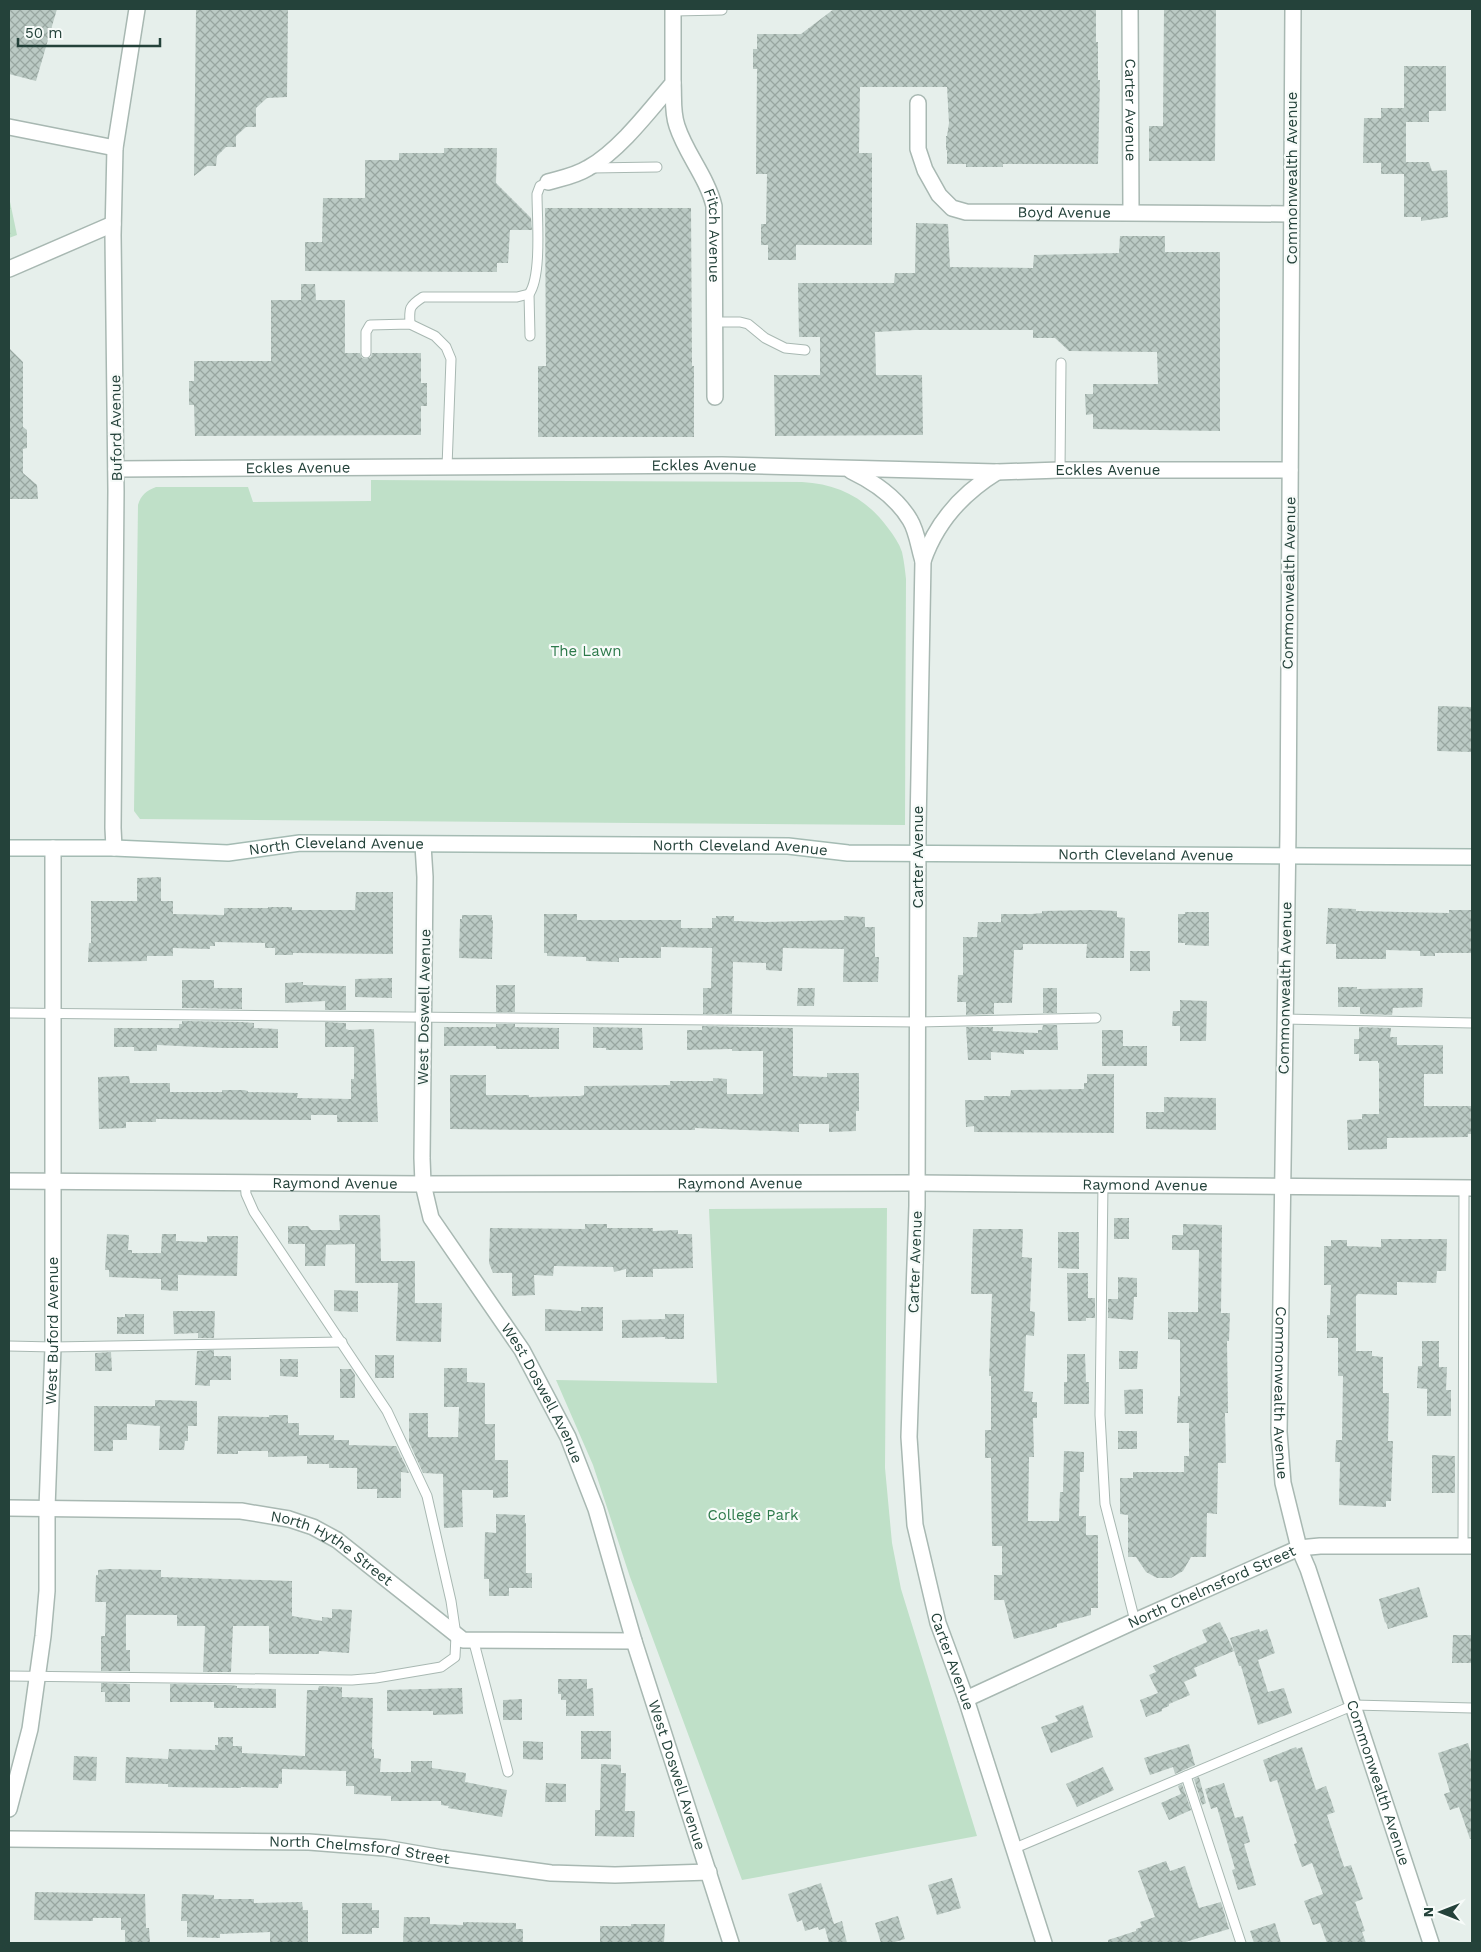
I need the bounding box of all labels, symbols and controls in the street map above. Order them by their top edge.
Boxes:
scale bar [18,15,160,47]
text: 50 m [25,24,62,42]
street label: Carter Avenue [1121,59,1140,161]
street label: Commonwealth Avenue [1283,92,1301,264]
street label: Fitch Avenue [700,186,723,283]
street label: Boyd Avenue [1018,203,1111,222]
street label: Buford Avenue [106,375,126,481]
street label: Eckles Avenue [651,456,757,475]
street label: Eckles Avenue [245,458,351,477]
street label: Eckles Avenue [1055,461,1160,479]
street label: Commonwealth Avenue [1278,496,1300,670]
park label: The Lawn [551,642,621,660]
street label: Carter Avenue [909,806,927,908]
street label: North Cleveland Avenue [248,833,424,859]
street label: North Cleveland Avenue [652,836,829,860]
street label: North Cleveland Avenue [1058,845,1234,864]
street label: Commonwealth Avenue [1274,901,1296,1075]
street label: West Doswell Avenue [414,929,434,1085]
street label: Raymond Avenue [272,1174,398,1193]
street label: Raymond Avenue [677,1174,803,1192]
street label: Raymond Avenue [1082,1175,1208,1195]
street label: Carter Avenue [904,1210,926,1314]
street label: West Buford Avenue [42,1257,62,1405]
street label: Commonwealth Avenue [1270,1306,1292,1480]
street label: West Doswell Avenue [497,1320,586,1466]
park label: College Park [707,1506,799,1524]
street label: North Hythe Street [269,1507,397,1590]
street label: North Chelmsford Street [1125,1541,1299,1632]
street label: Carter Avenue [927,1611,978,1713]
street label: West Doswell Avenue [645,1698,709,1852]
street label: Commonwealth Avenue [1343,1698,1414,1868]
street label: North Chelmsford Street [269,1833,452,1868]
north arrow [1416,1887,1466,1937]
text: N [1420,1907,1436,1917]

